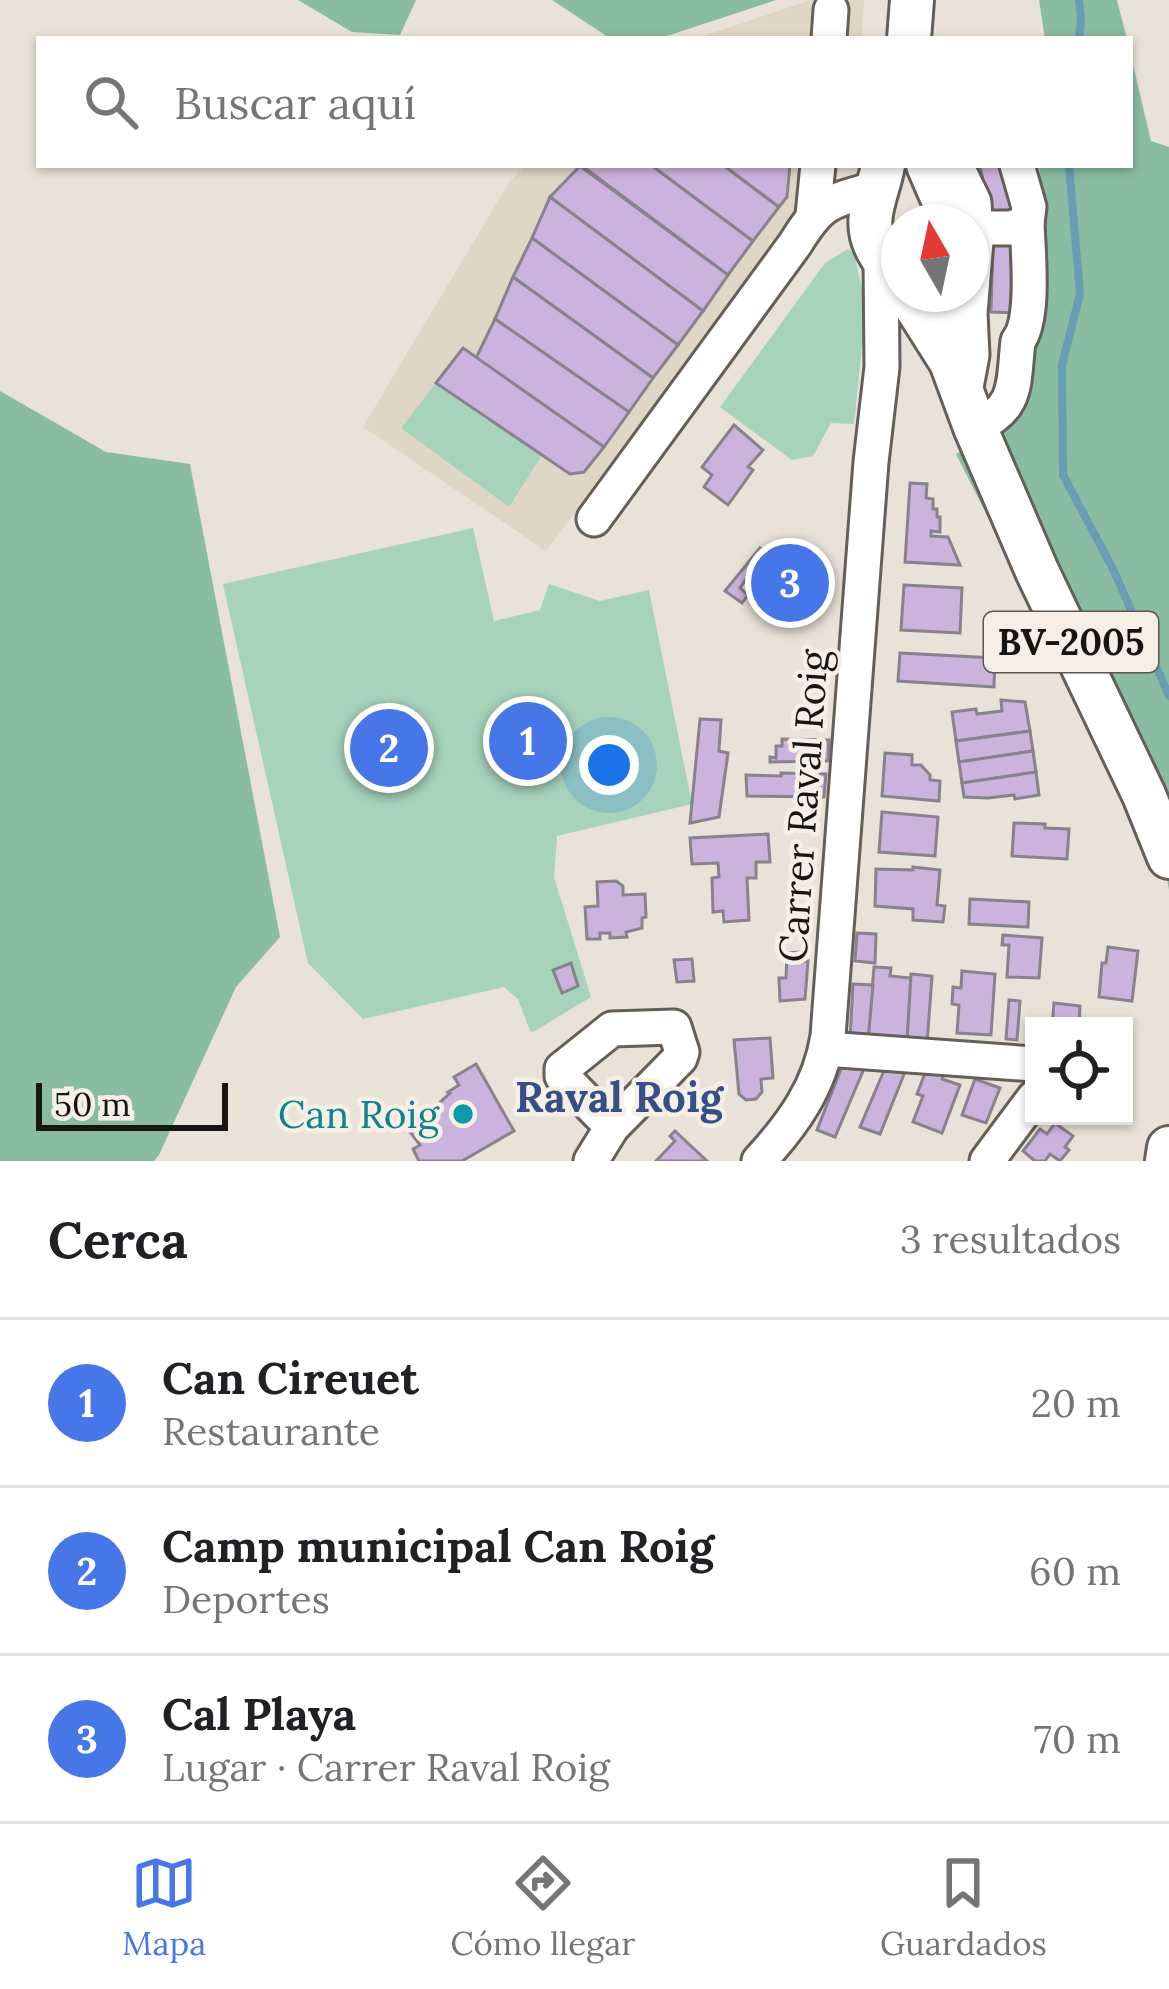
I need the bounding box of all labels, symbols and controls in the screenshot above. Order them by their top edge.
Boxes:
search box [36,36,1133,168]
icon: search [78,69,144,135]
text: Buscar aquí [174,74,416,131]
north arrow [881,204,989,312]
pin: 3 [751,538,829,628]
road number: BV-2005 [984,612,1158,672]
street label: Carrer Raval Roig [767,647,839,964]
pin: 1 [489,696,567,786]
pin: 2 [350,703,428,793]
your location [579,735,639,795]
map controls [1025,1017,1133,1125]
button: locate [1025,1017,1133,1125]
district label: Raval Roig [515,1070,725,1124]
scale bar [36,1077,228,1130]
text: 50 m [54,1083,131,1125]
place label: Can Roig [278,1089,440,1139]
marker: Can Roig [450,1101,476,1127]
text: Cerca [48,1207,188,1272]
text: 3 resultados [900,1214,1121,1264]
text: Can Cireuet [162,1349,419,1406]
text: 1 [79,1378,95,1428]
text: 20 m [1031,1378,1121,1428]
text: Restaurante [162,1406,380,1456]
text: Camp municipal Can Roig [162,1517,714,1574]
text: 2 [77,1546,97,1596]
text: 60 m [1029,1546,1121,1596]
text: Deportes [162,1574,330,1624]
text: Cal Playa [162,1685,356,1742]
text: 3 [76,1714,98,1764]
text: 70 m [1034,1714,1121,1764]
text: Lugar · Carrer Raval Roig [162,1742,610,1792]
tab: Mapa [122,1850,206,1964]
tab: Cómo llegar [450,1850,636,1964]
tab: Guardados [880,1850,1047,1964]

